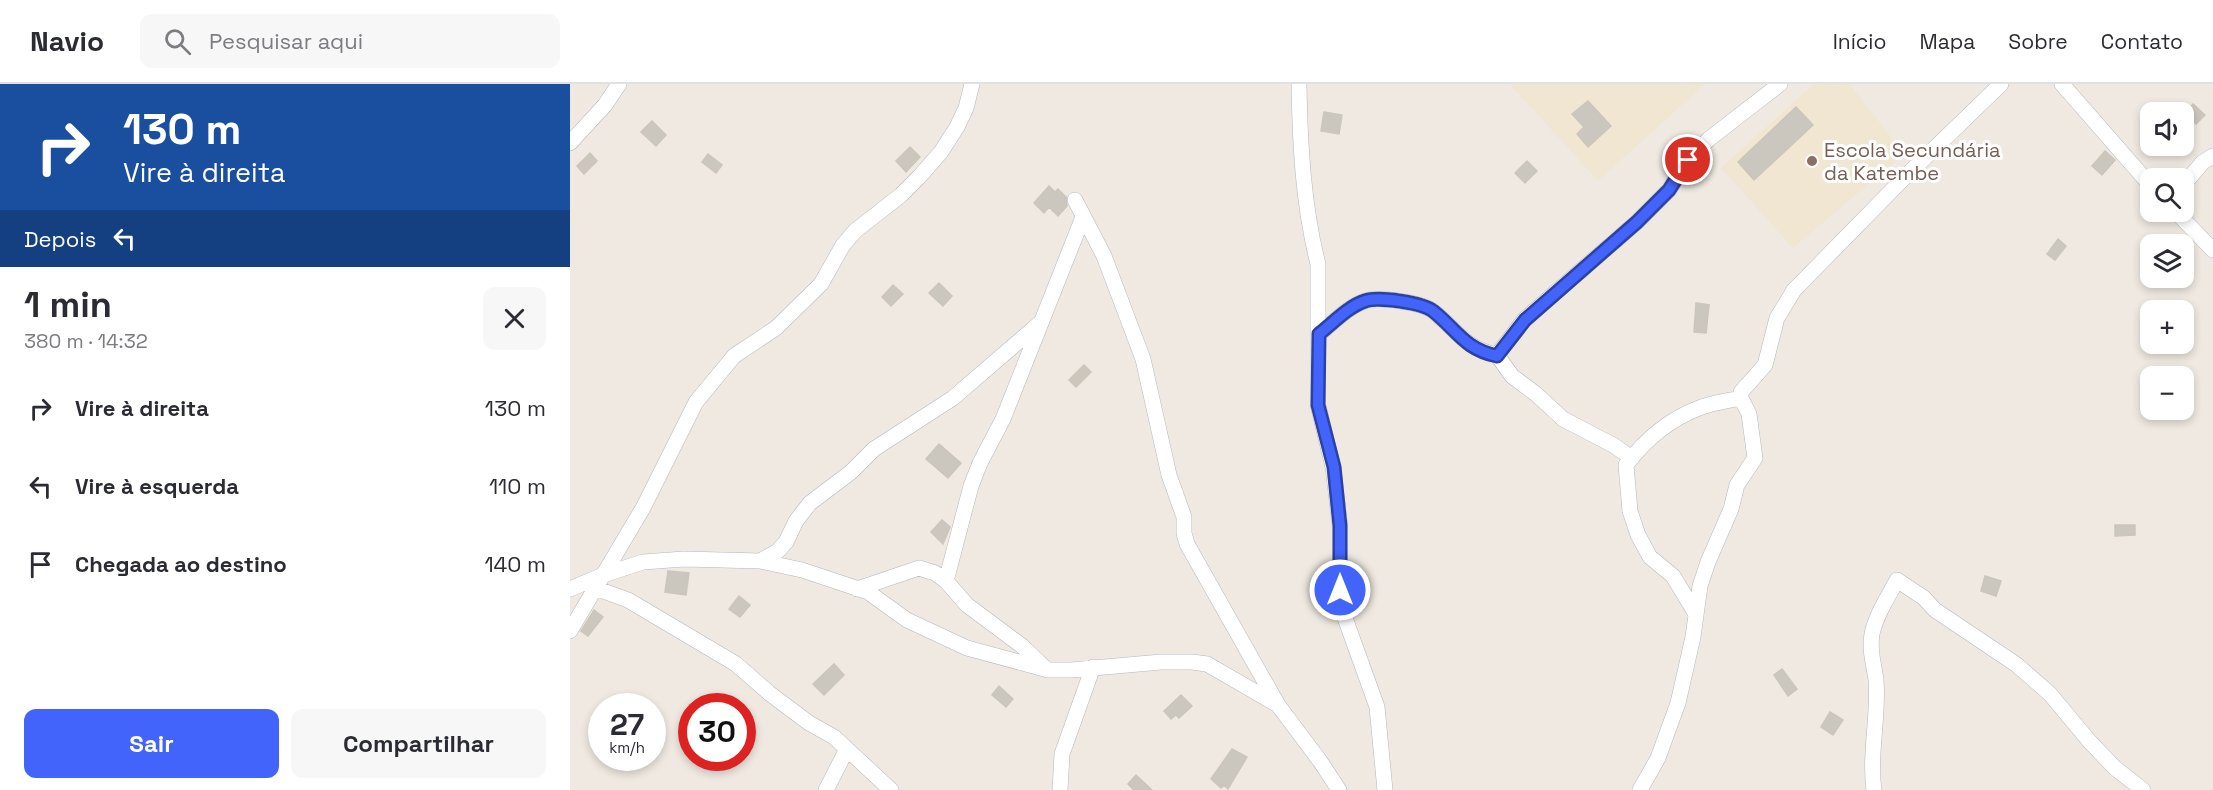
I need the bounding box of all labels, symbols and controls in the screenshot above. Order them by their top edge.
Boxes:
search box [140,14,560,68]
text: Navio [30,23,104,59]
icon: search [161,25,194,58]
text: Pesquisar aqui [209,27,363,55]
text: Início [1833,28,1886,55]
text: Mapa [1919,28,1975,55]
text: Sobre [2008,28,2068,55]
text: Contato [2101,28,2183,55]
map controls [2140,102,2194,420]
button: sound [2140,102,2194,156]
text: 130 m [123,103,241,156]
icon: right [24,108,102,186]
pin [1662,134,1713,185]
place label: Escola Secundária da Katembe [1824,137,2001,186]
icon: arrive [1671,143,1704,176]
marker: Escola Secundária da Katembe [1805,154,1819,168]
text: Vire à direita [123,155,286,190]
button: search [2140,168,2194,222]
icon: left [108,222,141,255]
text: Depois [24,225,96,253]
button: layers [2140,234,2194,288]
text: 1 min [24,282,112,328]
button: close [483,287,546,350]
button: + [2140,300,2194,354]
text: 380 m · 14:32 [24,328,148,354]
button: − [2140,366,2194,420]
icon: right [24,392,57,425]
text: Vire à direita [75,394,209,422]
text: 130 m [485,394,546,422]
icon: left [24,470,57,503]
text: Vire à esquerda [75,472,239,500]
text: 110 m [489,472,546,500]
icon: arrive [24,548,57,581]
text: Chegada ao destino [75,550,287,578]
text: 140 m [484,550,546,578]
position arrow [1308,558,1372,622]
speed limit sign: 30 [678,693,756,771]
text: 27 [610,705,644,744]
button: Sair [24,709,279,778]
button: Compartilhar [291,709,546,778]
text: km/h [609,738,645,757]

